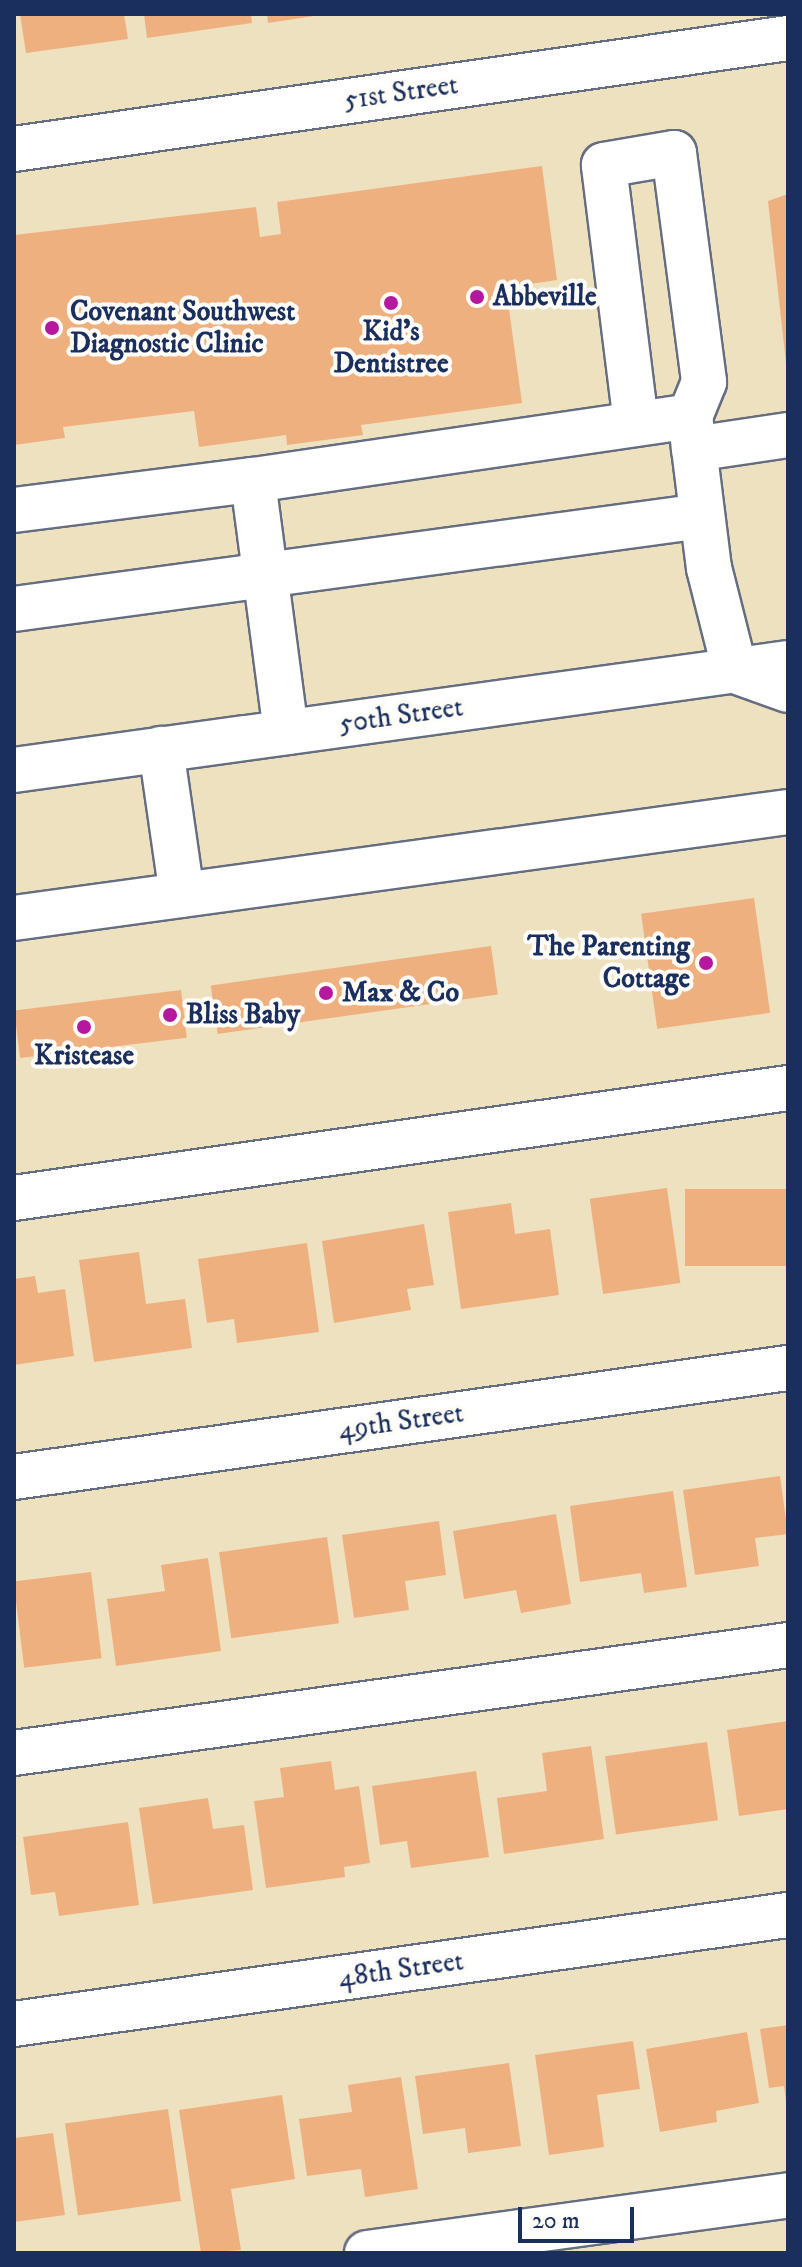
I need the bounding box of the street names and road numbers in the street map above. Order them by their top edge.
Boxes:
street label: 51st Street [342,68,460,118]
street label: 50th Street [337,691,465,741]
street label: 49th Street [336,1397,466,1447]
street label: 48th Street [336,1945,466,1995]

